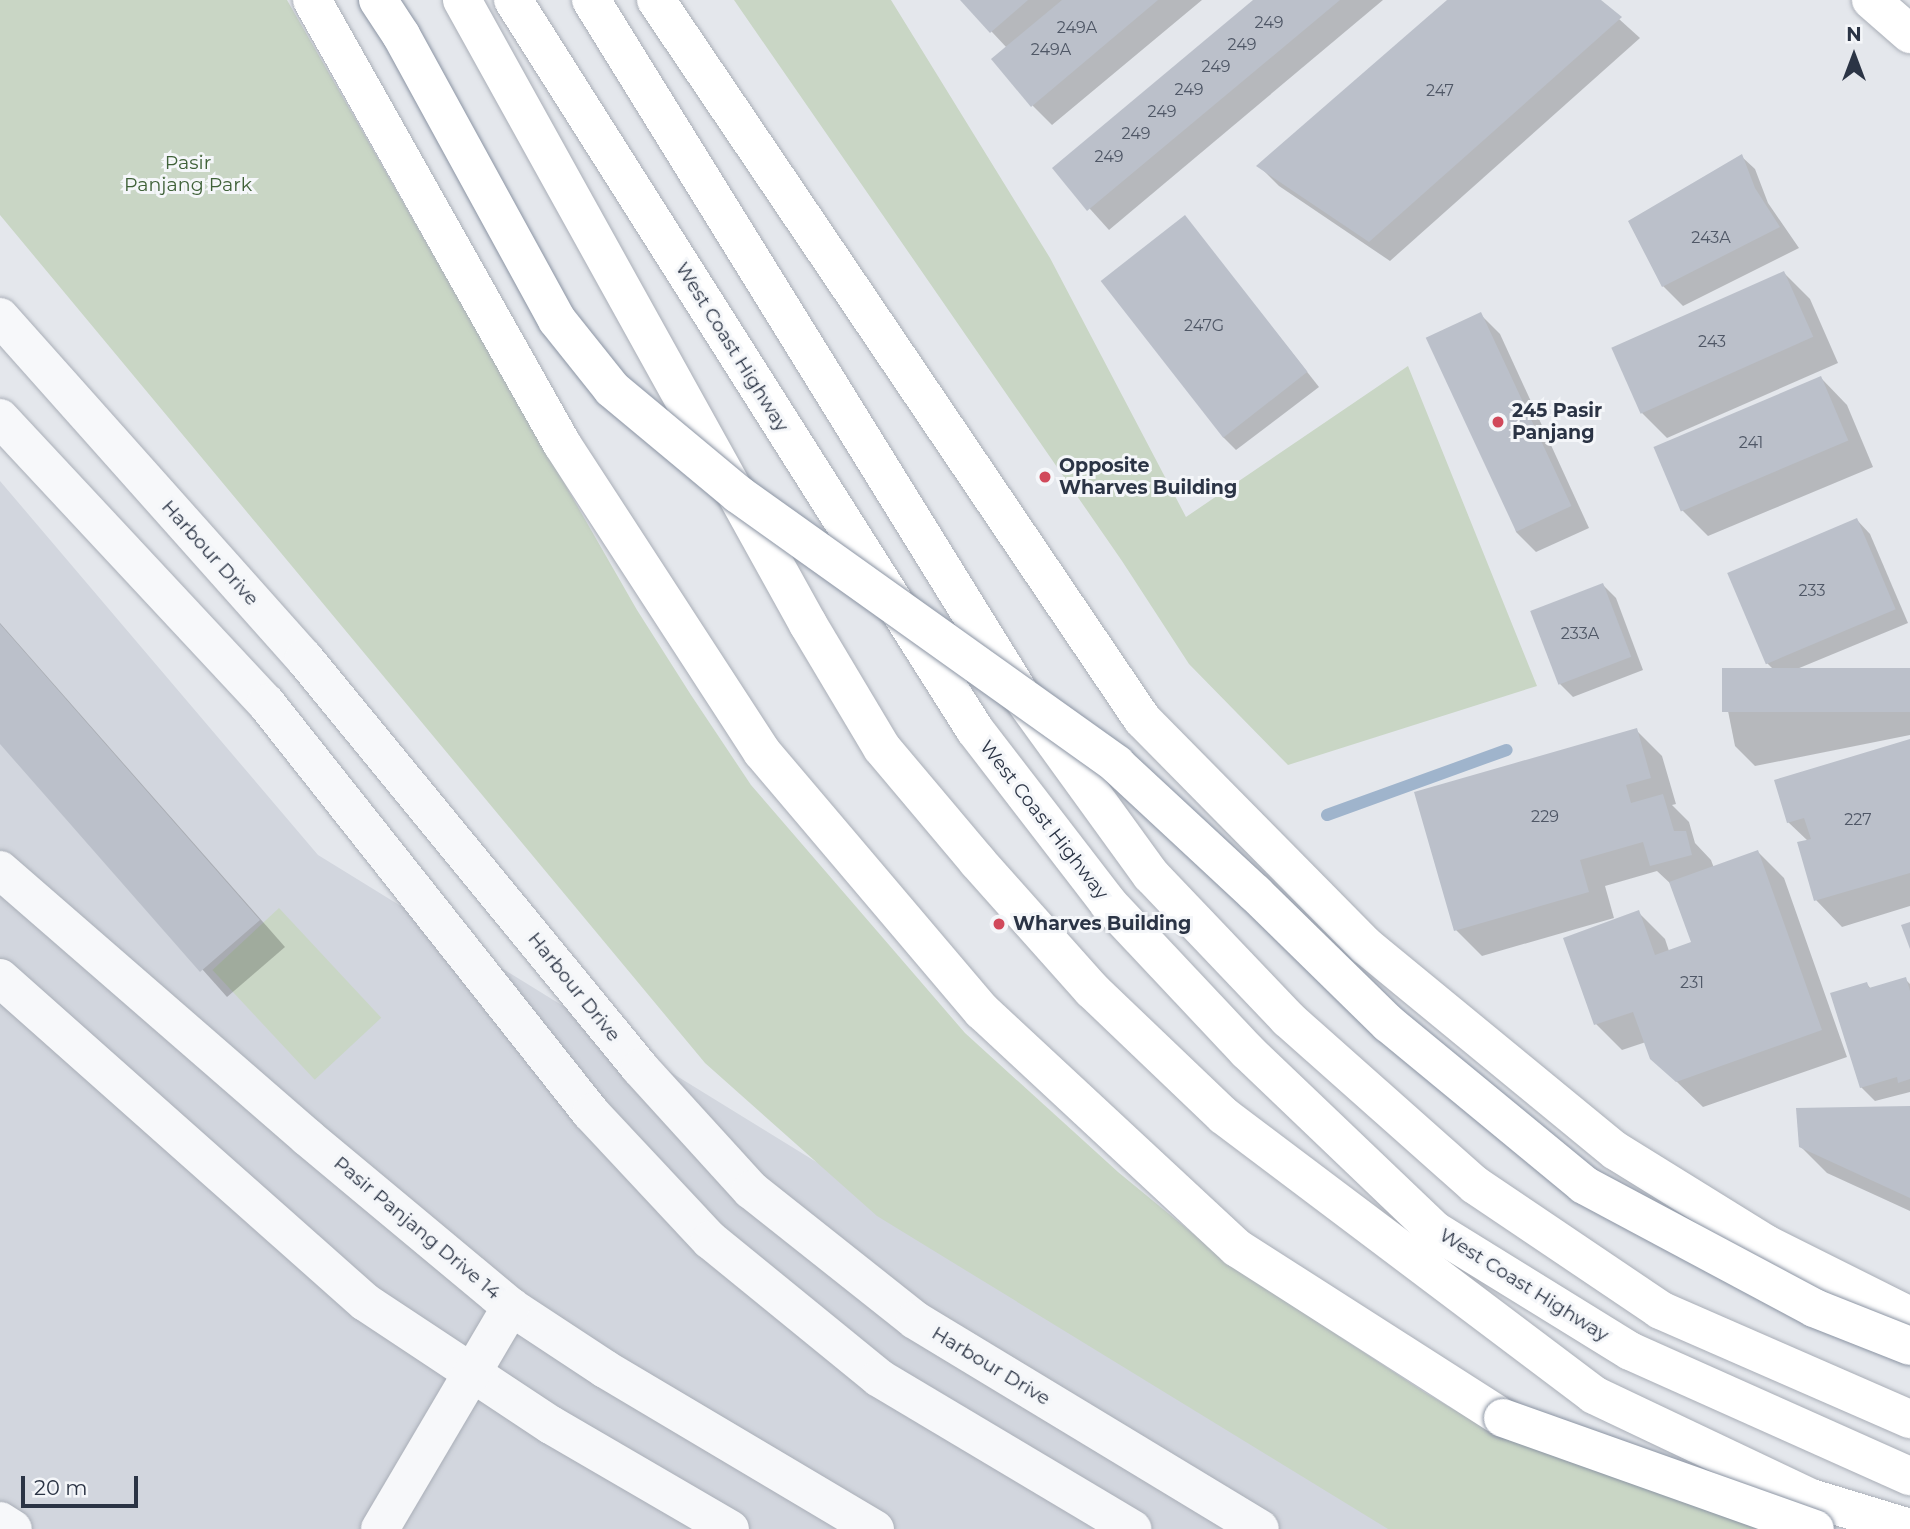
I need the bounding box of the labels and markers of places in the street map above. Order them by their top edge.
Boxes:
place label: 245 Pasir Panjang [1512,400,1602,444]
marker: 245 Pasir Panjang [1490,414,1506,430]
place label: Opposite Wharves Building [1059,455,1237,499]
marker: Opposite Wharves Building [1037,469,1053,485]
place label: Wharves Building [1013,913,1191,935]
marker: Wharves Building [991,916,1007,932]

